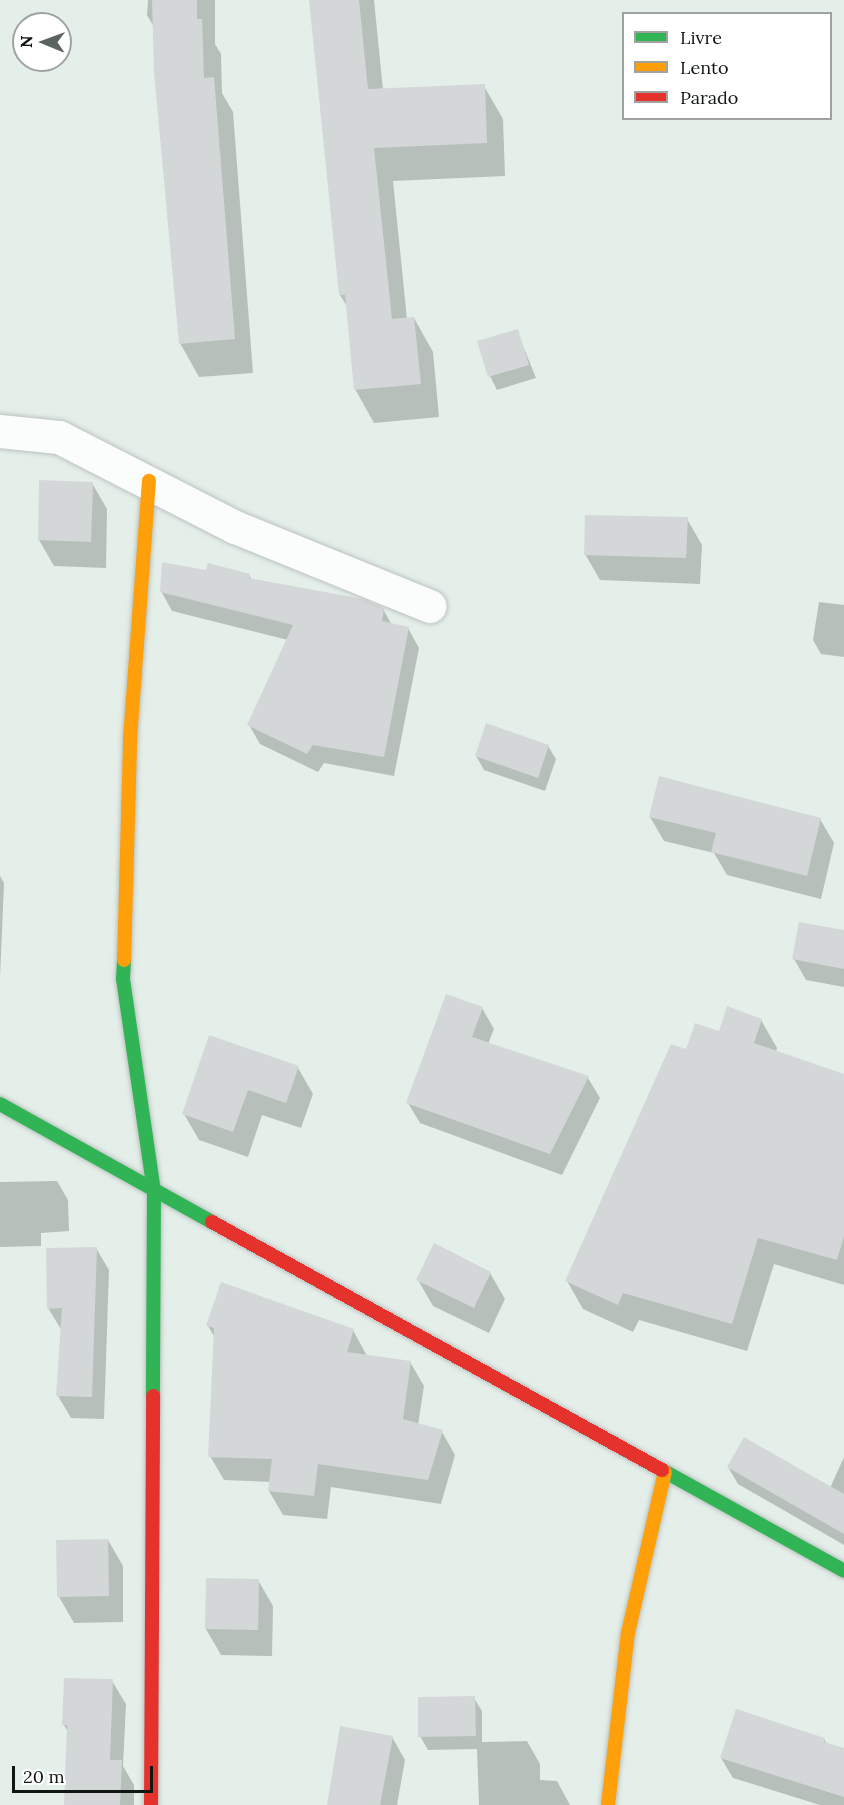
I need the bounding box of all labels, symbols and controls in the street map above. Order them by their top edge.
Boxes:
north arrow [12,12,72,72]
legend [622,12,832,120]
text: Livre [680,26,722,49]
text: N [16,35,36,48]
text: Lento [680,56,728,79]
text: Parado [680,86,738,109]
scale bar [15,1754,156,1792]
text: 20 m [23,1765,65,1788]

